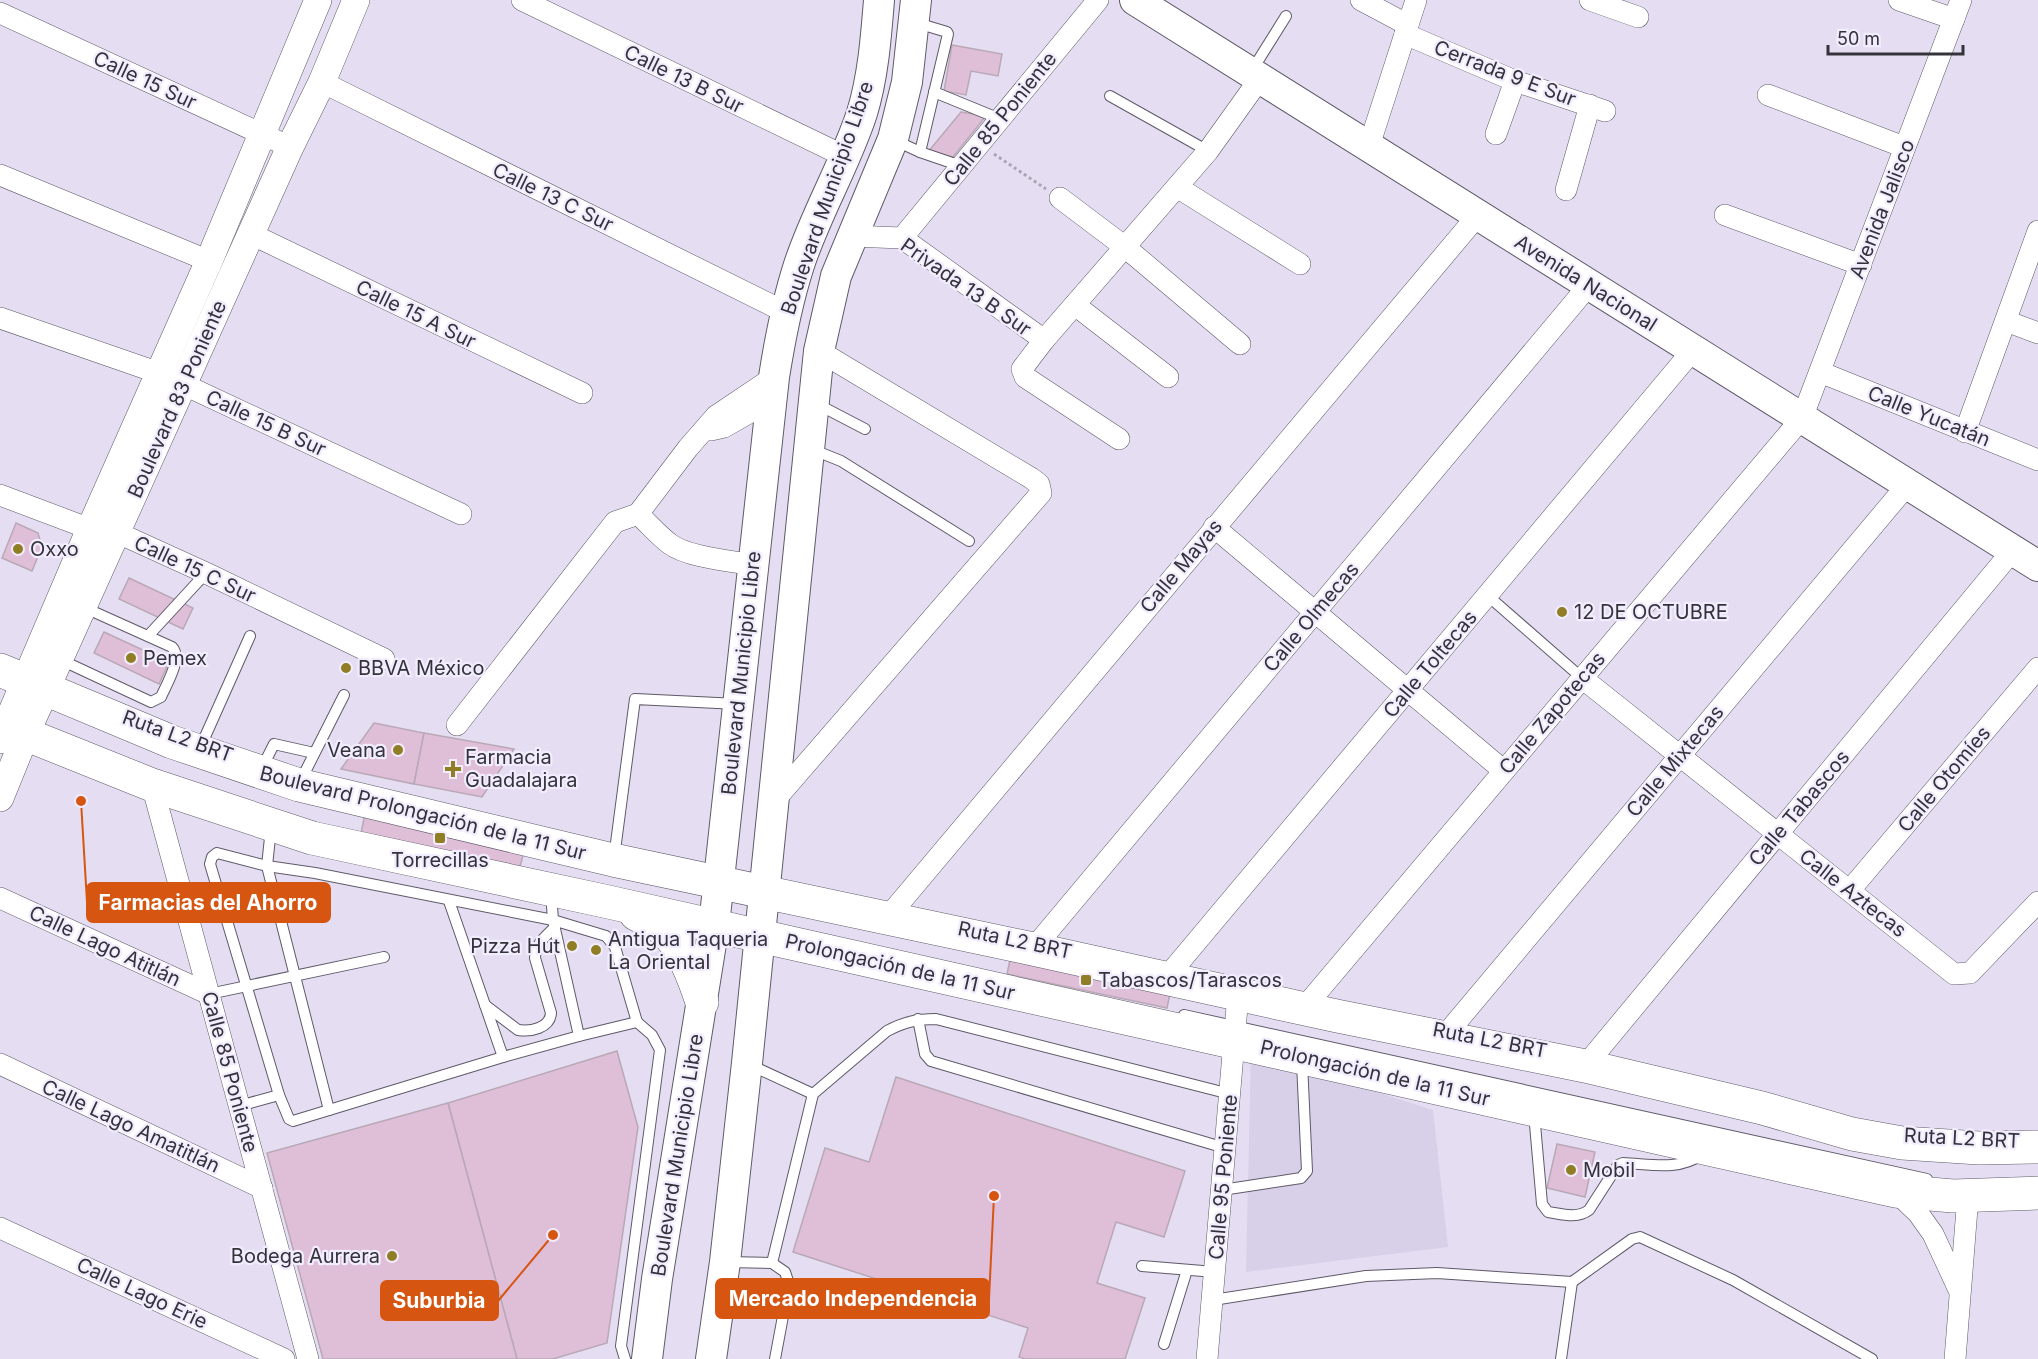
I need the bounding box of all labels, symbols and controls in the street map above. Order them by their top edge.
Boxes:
scale bar [1828,18,1963,56]
text: 50 m [1837,28,1880,49]
street label: Cerrada 9 E Sur [1431,35,1580,111]
street label: Calle 13 B Sur [620,40,748,118]
street label: Calle 15 Sur [90,46,201,115]
street label: Calle 85 Poniente [939,47,1061,191]
street label: Boulevard Municipio Libre [776,78,878,318]
street label: Avenida Jalisco [1844,136,1920,282]
street label: Calle 13 C Sur [489,157,618,237]
street label: Avenida Nacional [1510,230,1662,336]
street label: Privada 13 B Sur [896,233,1036,341]
street label: Calle 15 A Sur [352,275,480,354]
street label: Boulevard 83 Poniente [123,297,231,501]
street label: Calle Yucatán [1864,381,1994,451]
street label: Calle 15 B Sur [202,385,330,461]
street label: Calle Mayas [1135,514,1227,618]
street label: Calle 15 C Sur [130,530,260,608]
place label: Oxxo [30,537,79,561]
marker: Oxxo [11,542,25,556]
street label: Boulevard Municipio Libre [716,550,766,796]
street label: Calle Olmecas [1258,557,1364,677]
place label: 12 DE OCTUBRE [1574,600,1728,624]
street label: Calle Toltecas [1378,605,1482,723]
marker: 12 DE OCTUBRE [1555,605,1569,619]
place label: Pemex [143,646,207,670]
street label: Calle Zapotecas [1494,647,1610,779]
marker: Pemex [124,651,138,665]
place label: BBVA México [358,656,484,680]
marker: BBVA México [339,661,353,675]
street label: Calle Mixtecas [1621,700,1729,822]
street label: Ruta L2 BRT [119,705,237,767]
street label: Calle Otomíes [1893,721,1995,837]
place label: Veana [327,738,386,762]
marker: Veana [391,743,405,757]
place label: Farmacia Guadalajara [465,745,577,792]
street label: Calle Tabascos [1744,745,1854,871]
street label: Boulevard Prolongación de la 11 Sur [257,761,589,865]
marker: Farmacia Guadalajara [446,762,460,776]
marker: Torrecillas [433,831,447,845]
street label: Calle Aztecas [1795,844,1911,942]
place label: Torrecillas [391,848,489,872]
callout: Farmacias del Ahorro [87,883,330,922]
text: Farmacias del Ahorro [99,890,318,915]
street label: Calle Lago Atitlán [25,900,185,992]
street label: Ruta L2 BRT [956,916,1074,964]
place label: Antigua Taqueria La Oriental [608,927,768,974]
street label: Prolongación de la 11 Sur [783,929,1018,1005]
place label: Pizza Hut [470,934,560,958]
marker: Pizza Hut [565,939,579,953]
marker: Antigua Taqueria La Oriental [589,943,603,957]
place label: Tabascos/Tarascos [1098,968,1282,992]
marker: Tabascos/Tarascos [1079,973,1093,987]
street label: Calle 85 Poniente [197,989,263,1155]
street label: Ruta L2 BRT [1431,1017,1549,1063]
street label: Boulevard Municipio Libre [646,1032,708,1278]
street label: Prolongación de la 11 Sur [1258,1035,1493,1111]
street label: Calle Lago Amatitlán [38,1074,224,1178]
street label: Calle 95 Poniente [1204,1093,1242,1261]
street label: Ruta L2 BRT [1903,1123,2021,1153]
place label: Mobil [1583,1158,1635,1182]
marker: Mobil [1564,1163,1578,1177]
place label: Bodega Aurrera [231,1244,380,1268]
marker: Bodega Aurrera [385,1249,399,1263]
street label: Calle Lago Erie [73,1252,211,1334]
callout: Mercado Independencia [716,1279,989,1318]
callout: Suburbia [381,1281,498,1320]
text: Mercado Independencia [729,1286,977,1311]
text: Suburbia [392,1288,486,1313]

